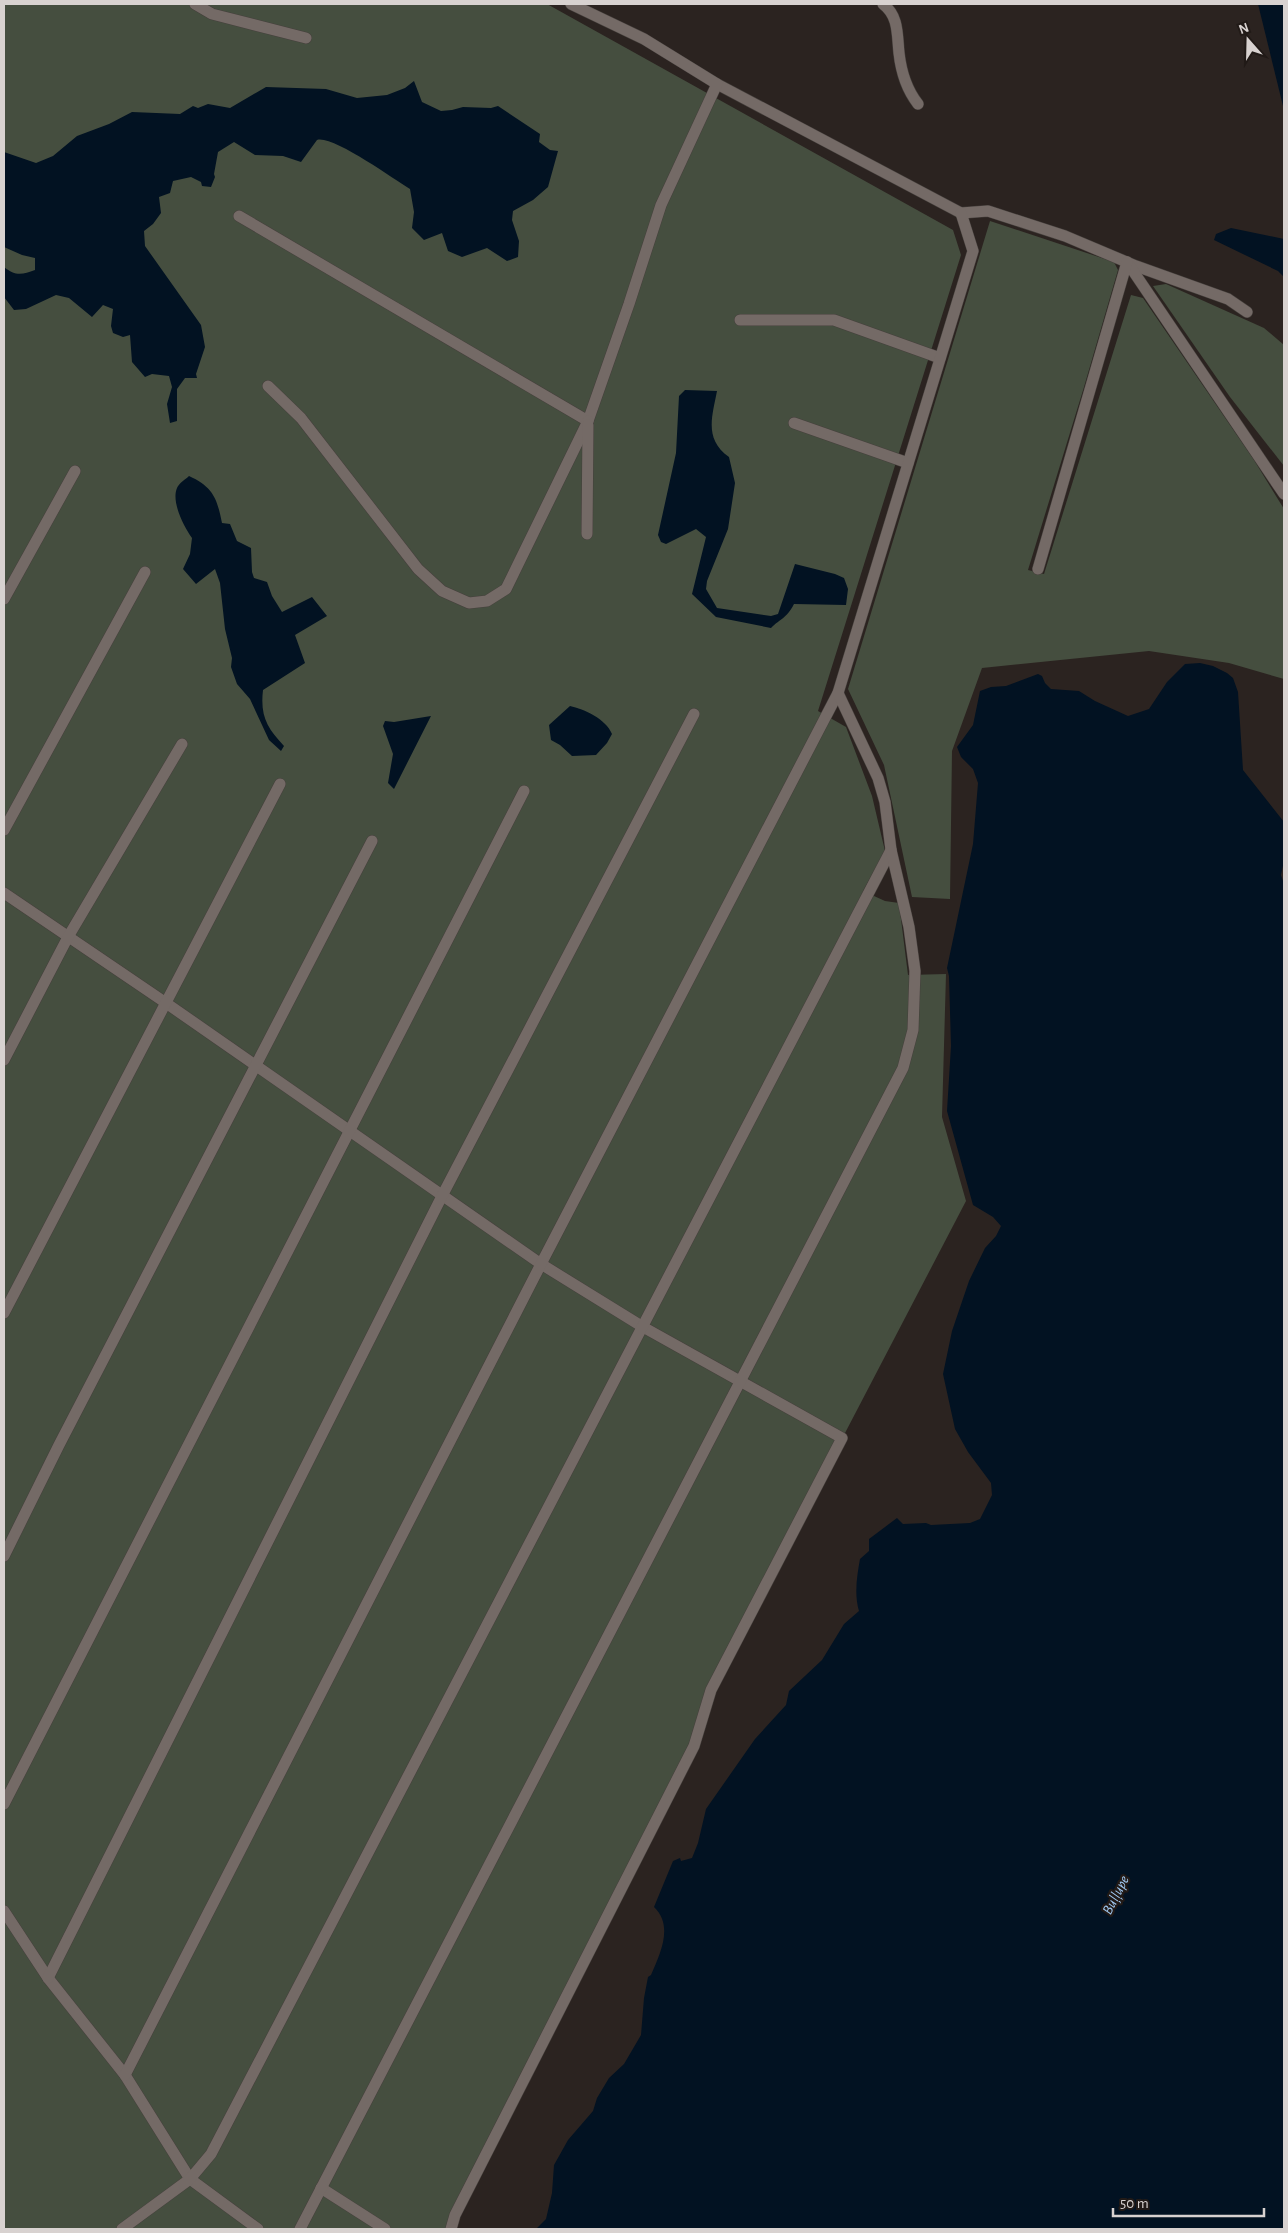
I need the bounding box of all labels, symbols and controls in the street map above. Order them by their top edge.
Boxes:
north arrow [1223,15,1273,65]
text: N [1237,20,1251,37]
water label: Buļļupe [1100,1873,1133,1917]
scale bar [1113,2186,1264,2218]
text: 50 m [1120,2196,1149,2211]

